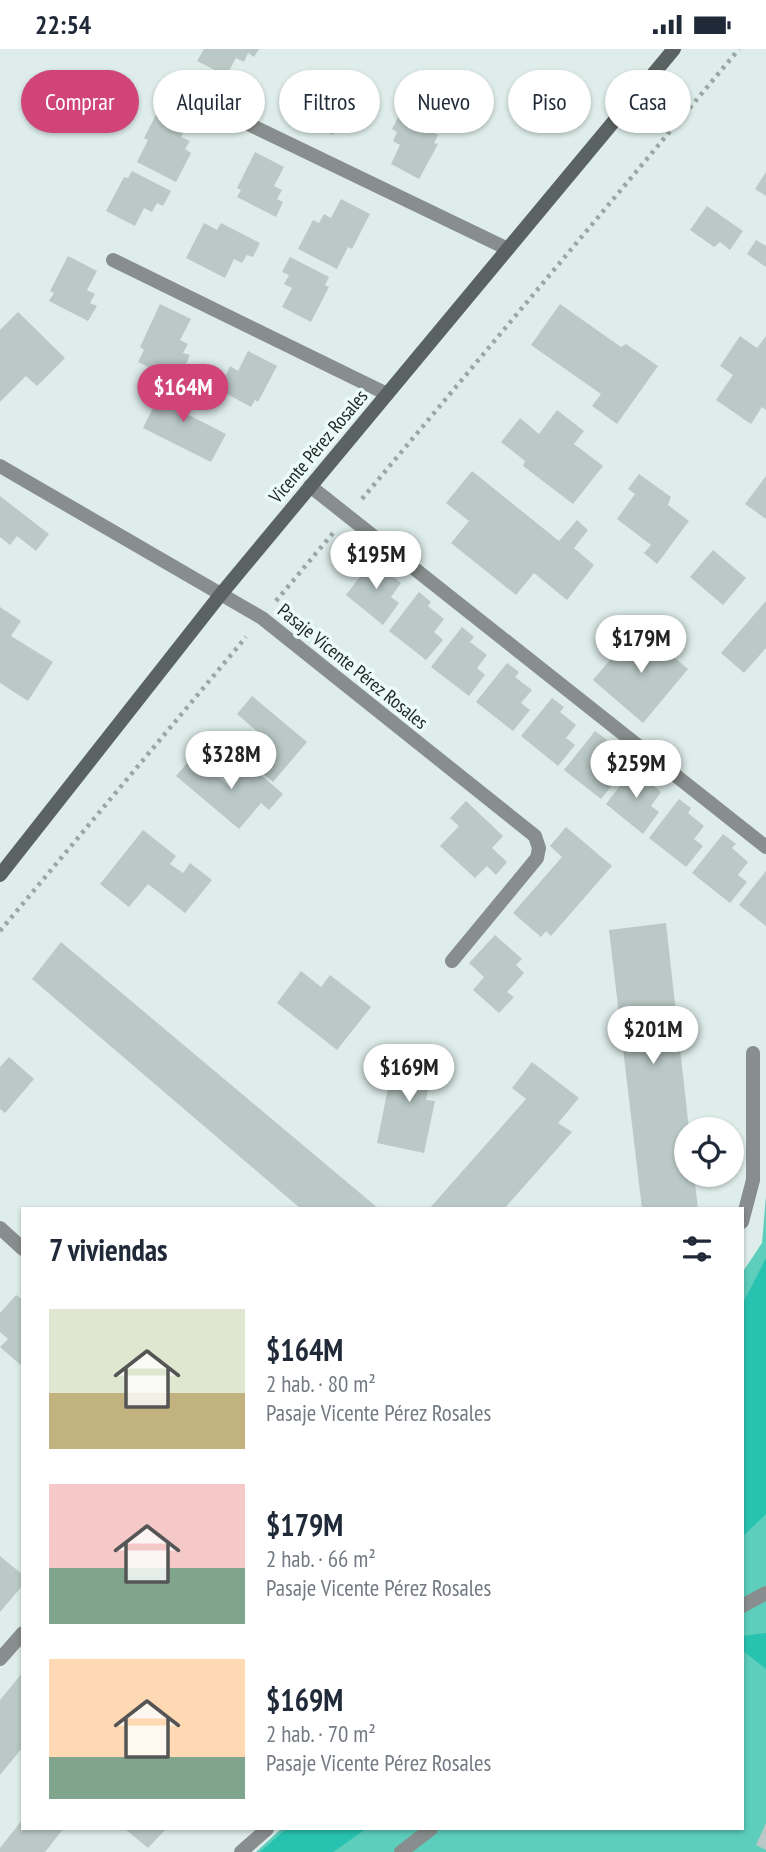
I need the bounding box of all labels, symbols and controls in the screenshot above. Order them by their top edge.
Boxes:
text: 22:54 [35,8,91,41]
chip: Comprar [21,70,139,133]
chip: Alquilar [153,70,265,133]
chip: Filtros [279,70,380,133]
chip: Nuevo [394,70,494,133]
chip: Piso [508,70,591,133]
chip: Casa [605,70,691,133]
pin: $164M [134,365,232,424]
text: $164M [153,372,213,401]
street label: Vicente Pérez Rosales [263,384,373,508]
pin: $195M [327,531,425,591]
text: $195M [346,539,406,568]
street label: Pasaje Vicente Pérez Rosales [273,598,433,734]
pin: $179M [592,615,690,675]
text: $179M [611,623,671,652]
pin: $328M [182,731,280,791]
text: $328M [201,739,261,768]
pin: $259M [587,741,685,800]
text: $259M [606,748,666,777]
pin: $201M [604,1007,702,1066]
text: $201M [623,1014,683,1043]
pin: $169M [360,1045,458,1104]
text: $169M [379,1052,439,1081]
map controls [674,1117,744,1187]
button: locate [674,1117,744,1187]
text: 7 viviendas [49,1230,168,1269]
icon: filters [678,1230,716,1268]
text: $164M [266,1330,343,1369]
icon: home [105,1337,189,1421]
text: 2 hab. · 80 m² [266,1369,376,1398]
text: Pasaje Vicente Pérez Rosales [266,1398,491,1427]
text: $179M [266,1505,343,1544]
icon: home [105,1512,189,1596]
text: 2 hab. · 66 m² [266,1544,376,1573]
text: Pasaje Vicente Pérez Rosales [266,1573,491,1602]
text: $169M [266,1680,343,1719]
icon: home [105,1687,189,1771]
text: 2 hab. · 70 m² [266,1719,376,1748]
text: Pasaje Vicente Pérez Rosales [266,1748,491,1777]

